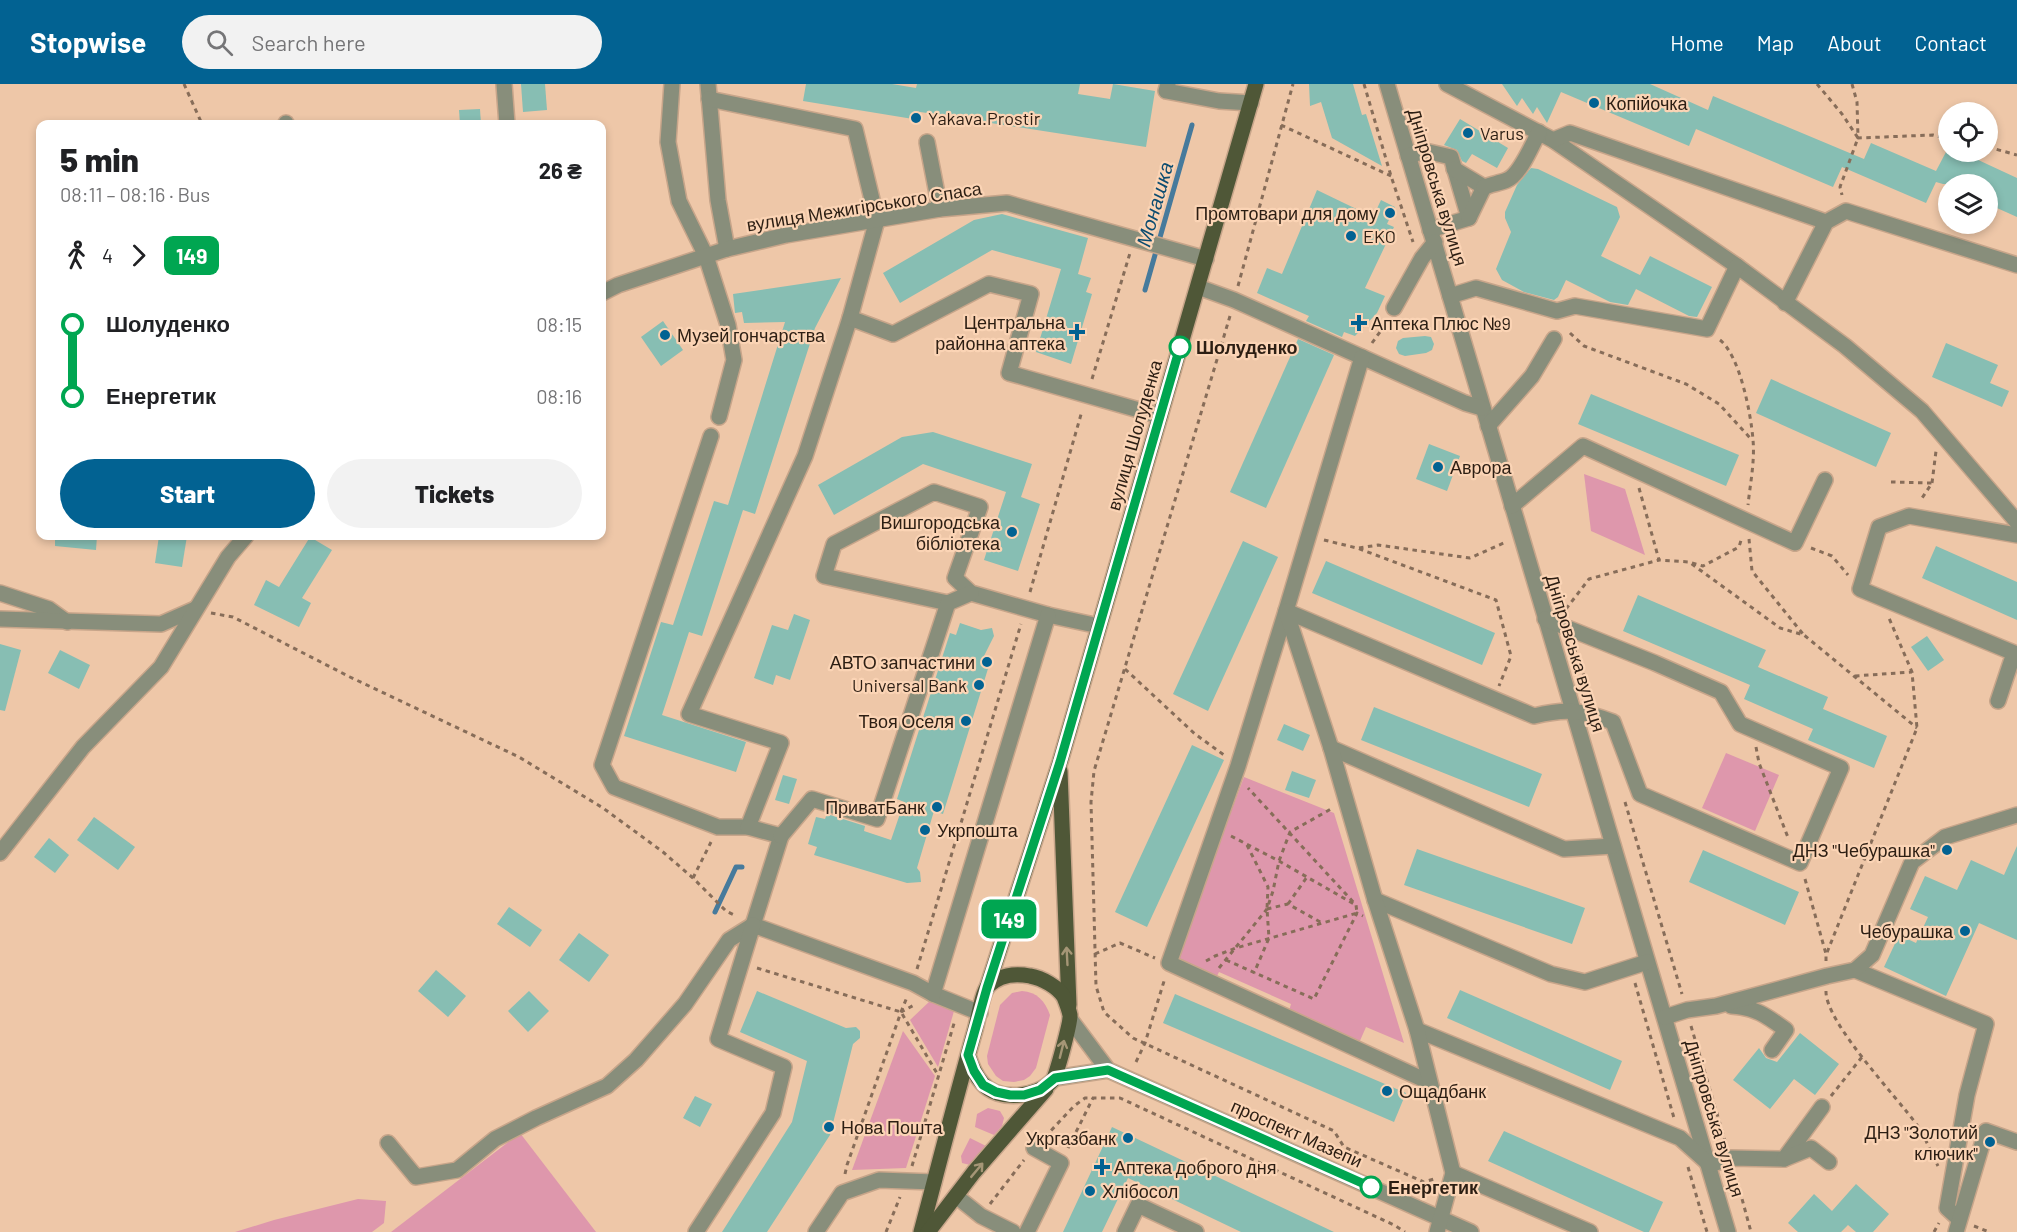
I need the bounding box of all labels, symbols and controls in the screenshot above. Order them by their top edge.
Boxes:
search box [182,15,602,69]
text: Stopwise [30,25,146,59]
icon: search [203,26,236,59]
text: Search here [251,29,366,55]
text: Home [1670,30,1724,55]
text: Map [1757,30,1794,55]
text: About [1827,30,1882,55]
text: Contact [1915,30,1987,55]
place label: Копійочка [1606,92,1689,114]
marker: Копійочка [1587,96,1601,110]
map controls [1938,102,1998,234]
button: locate [1938,102,1998,162]
street label: Дніпровська вулиця [1404,105,1472,269]
place label: Yakava.Prostir [928,107,1041,129]
marker: Yakava.Prostir [909,111,923,125]
place label: Varus [1480,122,1524,144]
marker: Varus [1461,126,1475,140]
text: 5 min [60,139,139,179]
text: 26 ₴ [539,157,582,183]
water label: Монашка [1130,159,1178,249]
button: layers [1938,174,1998,234]
street label: вулиця Межигірського Спаса [745,176,984,235]
text: 08:11 – 08:16 · Bus [60,182,210,206]
place label: Промтовари для дому [1195,202,1378,224]
marker: Промтовари для дому [1383,206,1397,220]
place label: EKO [1363,225,1396,247]
marker: EKO [1344,229,1358,243]
icon: walk [60,239,93,272]
icon: forward [122,239,155,272]
text: 4 [102,243,113,267]
text: 149 [176,243,207,268]
text: Шолуденко [106,310,230,336]
place label: Центральна районна аптека [935,311,1066,354]
text: 08:15 [536,312,582,336]
place label: Аптека Плюс №9 [1371,312,1511,334]
marker: Аптека Плюс №9 [1352,316,1366,330]
place label: Музей гончарства [677,324,826,346]
marker: Центральна районна аптека [1070,325,1084,339]
marker: Музей гончарства [658,328,672,342]
marker: Шолуденко [1169,336,1191,358]
place label: Шолуденко [1196,336,1297,358]
street label: вулиця Шолуденка [1102,356,1166,513]
text: Енергетик [106,382,216,408]
text: 08:16 [536,384,582,408]
place label: Аврора [1450,456,1513,478]
button: Start [60,459,315,528]
button: Tickets [327,459,582,528]
marker: Аврора [1431,460,1445,474]
place label: Вишгородська бібліотека [881,511,1001,554]
marker: Вишгородська бібліотека [1005,525,1019,539]
street label: Дніпровська вулиця [1542,571,1610,735]
place label: АВТО запчастини [830,651,975,673]
marker: АВТО запчастини [980,655,994,669]
place label: Universal Bank [852,674,967,696]
marker: Universal Bank [972,678,986,692]
place label: Твоя Оселя [858,710,954,732]
marker: Твоя Оселя [959,714,973,728]
place label: ПриватБанк [825,796,925,818]
marker: ПриватБанк [930,800,944,814]
place label: Укрпошта [937,819,1019,841]
marker: Укрпошта [918,823,932,837]
place label: ДНЗ "Чебурашка" [1793,839,1935,861]
marker: ДНЗ "Чебурашка" [1940,843,1954,857]
line badge: 149 [974,900,1044,938]
text: 149 [993,907,1025,932]
place label: Чебурашка [1860,920,1954,942]
marker: Чебурашка [1958,924,1972,938]
one-way arrow [1062,946,1073,966]
street label: Дніпровська вулиця [1681,1036,1749,1200]
one-way arrow [1057,1040,1069,1059]
place label: Ощадбанк [1399,1080,1486,1102]
marker: Ощадбанк [1380,1084,1394,1098]
street label: проспект Мазепи [1228,1094,1366,1172]
place label: Нова Пошта [841,1116,943,1138]
marker: Нова Пошта [822,1120,836,1134]
place label: ДНЗ "Золотий ключик" [1864,1121,1978,1164]
place label: Укргазбанк [1026,1127,1116,1149]
marker: Укргазбанк [1121,1131,1135,1145]
marker: ДНЗ "Золотий ключик" [1983,1135,1997,1149]
place label: Аптека доброго дня [1114,1156,1277,1178]
marker: Аптека доброго дня [1095,1160,1109,1174]
one-way arrow [970,1162,983,1178]
marker: Енергетик [1360,1176,1382,1198]
place label: Енергетик [1388,1176,1479,1198]
place label: Хлібосол [1102,1180,1178,1202]
marker: Хлібосол [1083,1184,1097,1198]

